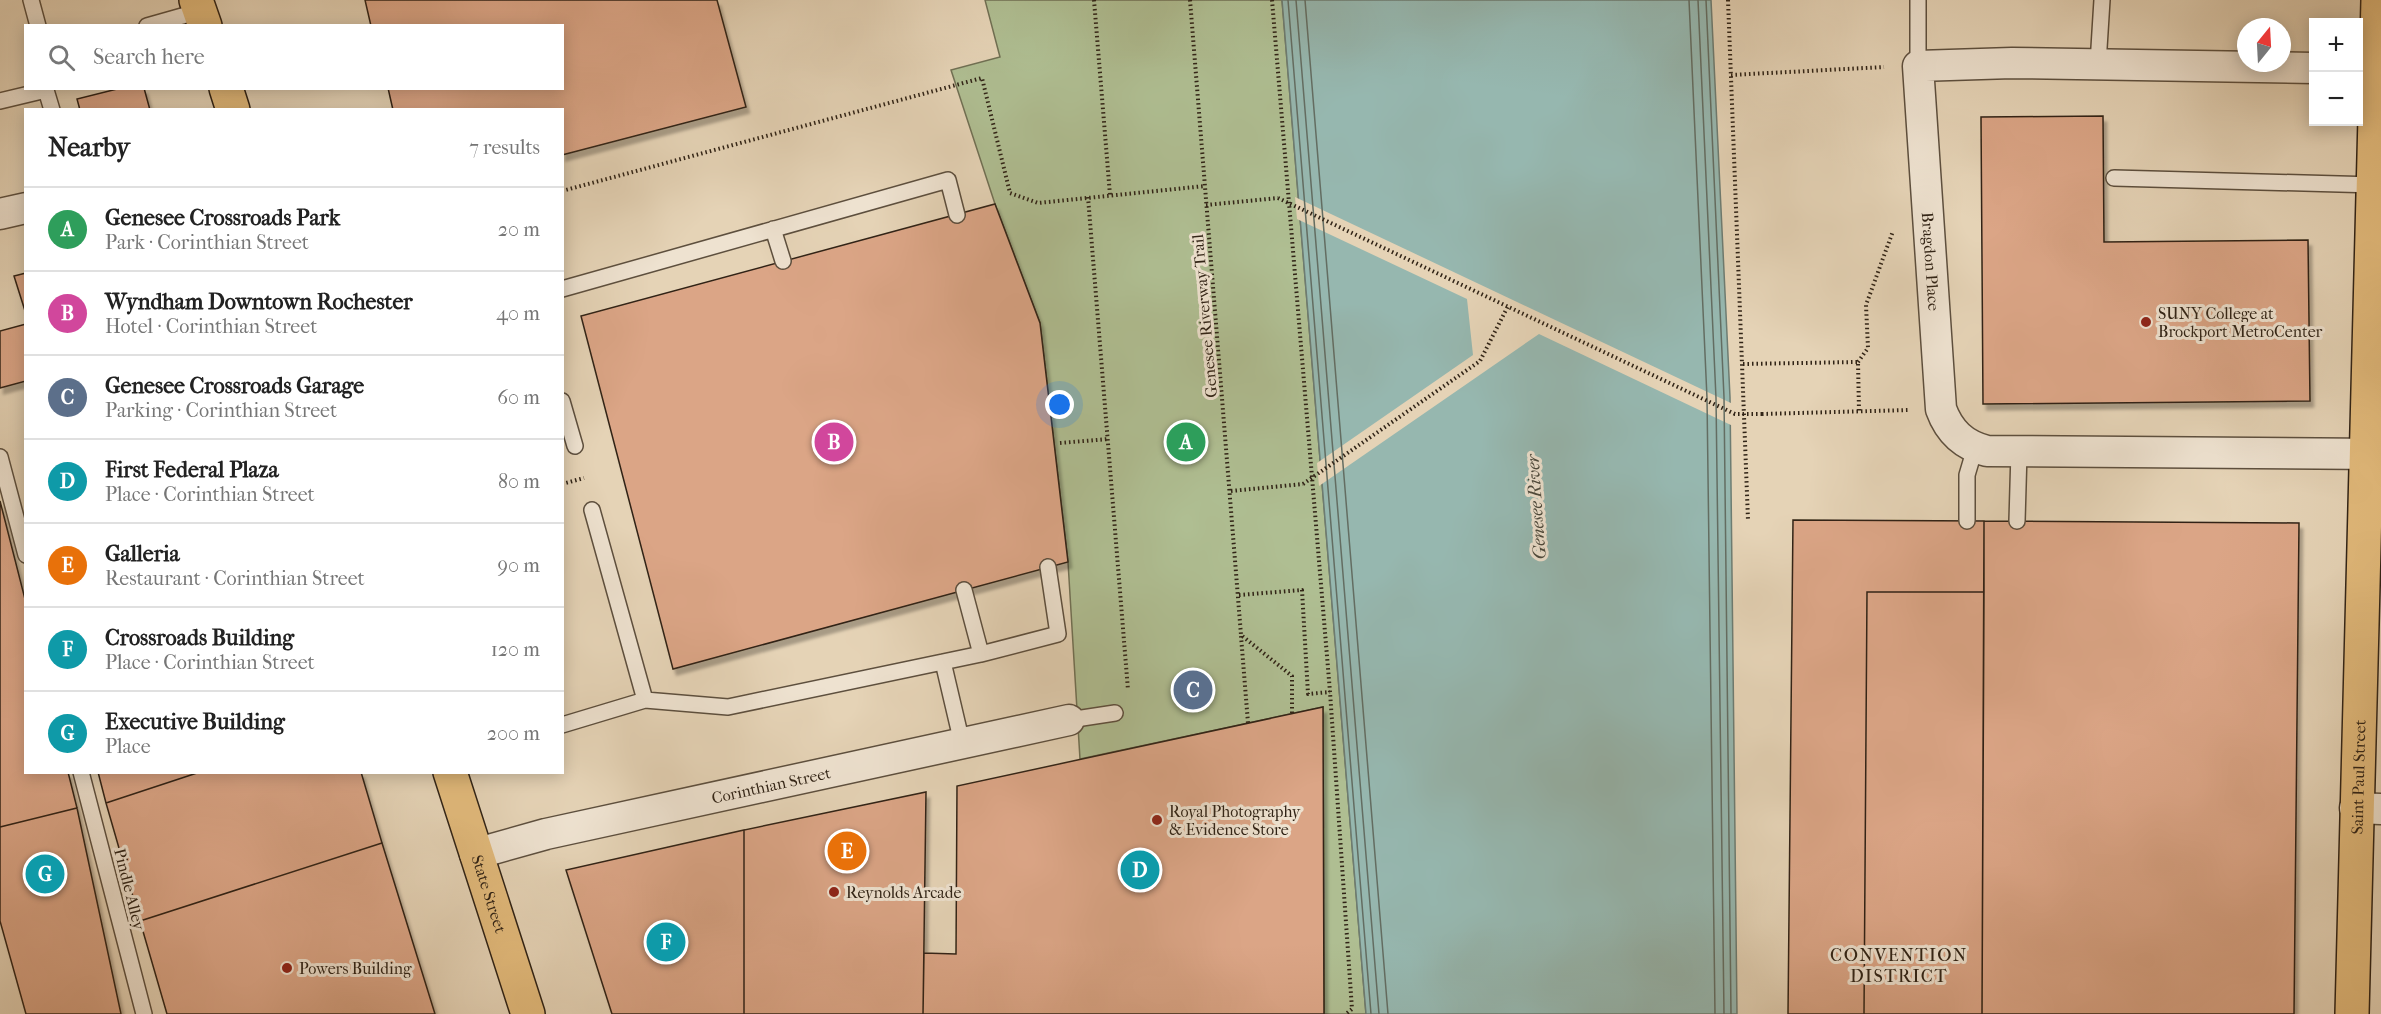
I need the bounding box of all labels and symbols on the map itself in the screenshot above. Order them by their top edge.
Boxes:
north arrow [2237,18,2291,72]
street label: Bragdon Place [1918,211,1943,312]
street label: Genesee Riverway Trail [1188,233,1221,398]
place label: SUNY College at Brockport MetroCenter [2158,304,2323,341]
marker: SUNY College at Brockport MetroCenter [2139,315,2153,329]
your location [1045,390,1074,419]
pin: B [814,420,854,464]
pin: A [1166,420,1206,464]
water label: Genesee River [1522,452,1551,560]
pin: C [1174,668,1212,712]
street label: Saint Paul Street [2348,719,2370,835]
street label: Corinthian Street [710,763,833,808]
place label: Royal Photography & Evidence Store [1169,802,1301,839]
marker: Royal Photography & Evidence Store [1150,813,1164,827]
pin: E [828,828,866,874]
street label: Pindle Alley [110,846,149,932]
pin: D [1120,848,1160,892]
pin: G [26,852,64,896]
street label: State Street [467,853,510,936]
place label: Reynolds Arcade [846,883,961,902]
marker: Reynolds Arcade [827,885,841,899]
pin: F [646,920,686,964]
district label: CONVENTION DISTRICT [1830,945,1968,987]
place label: Powers Building [299,959,412,978]
marker: Powers Building [280,961,294,975]

